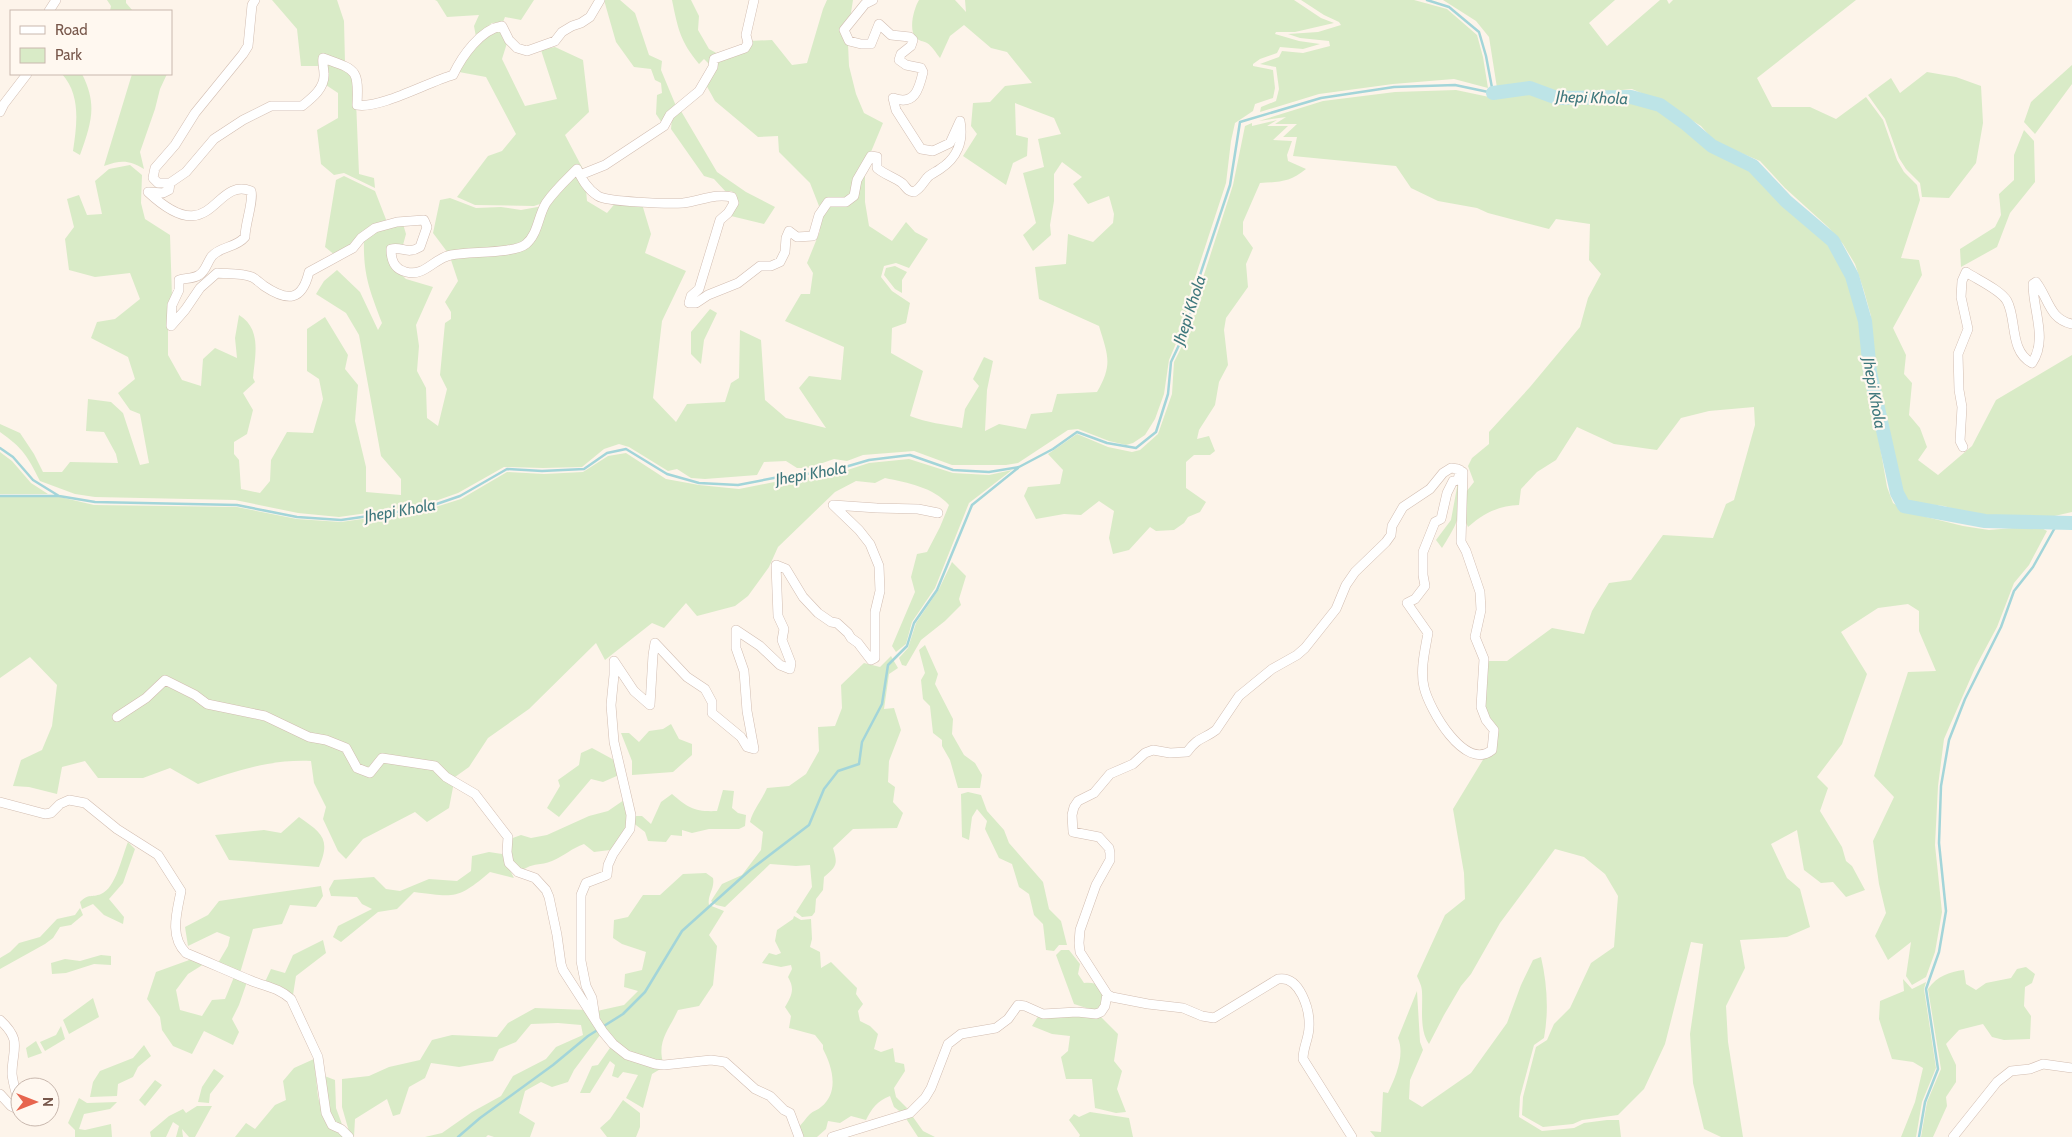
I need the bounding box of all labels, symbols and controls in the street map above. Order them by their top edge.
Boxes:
legend [10,10,172,75]
text: Road [55,21,88,39]
text: Park [55,46,82,64]
water label: Jhepi Khola [1554,87,1628,108]
water label: Jhepi Khola [1169,273,1210,349]
water label: Jhepi Khola [1859,354,1890,430]
water label: Jhepi Khola [772,458,848,489]
water label: Jhepi Khola [361,495,437,526]
north arrow [10,1077,60,1127]
text: N [39,1097,57,1107]

